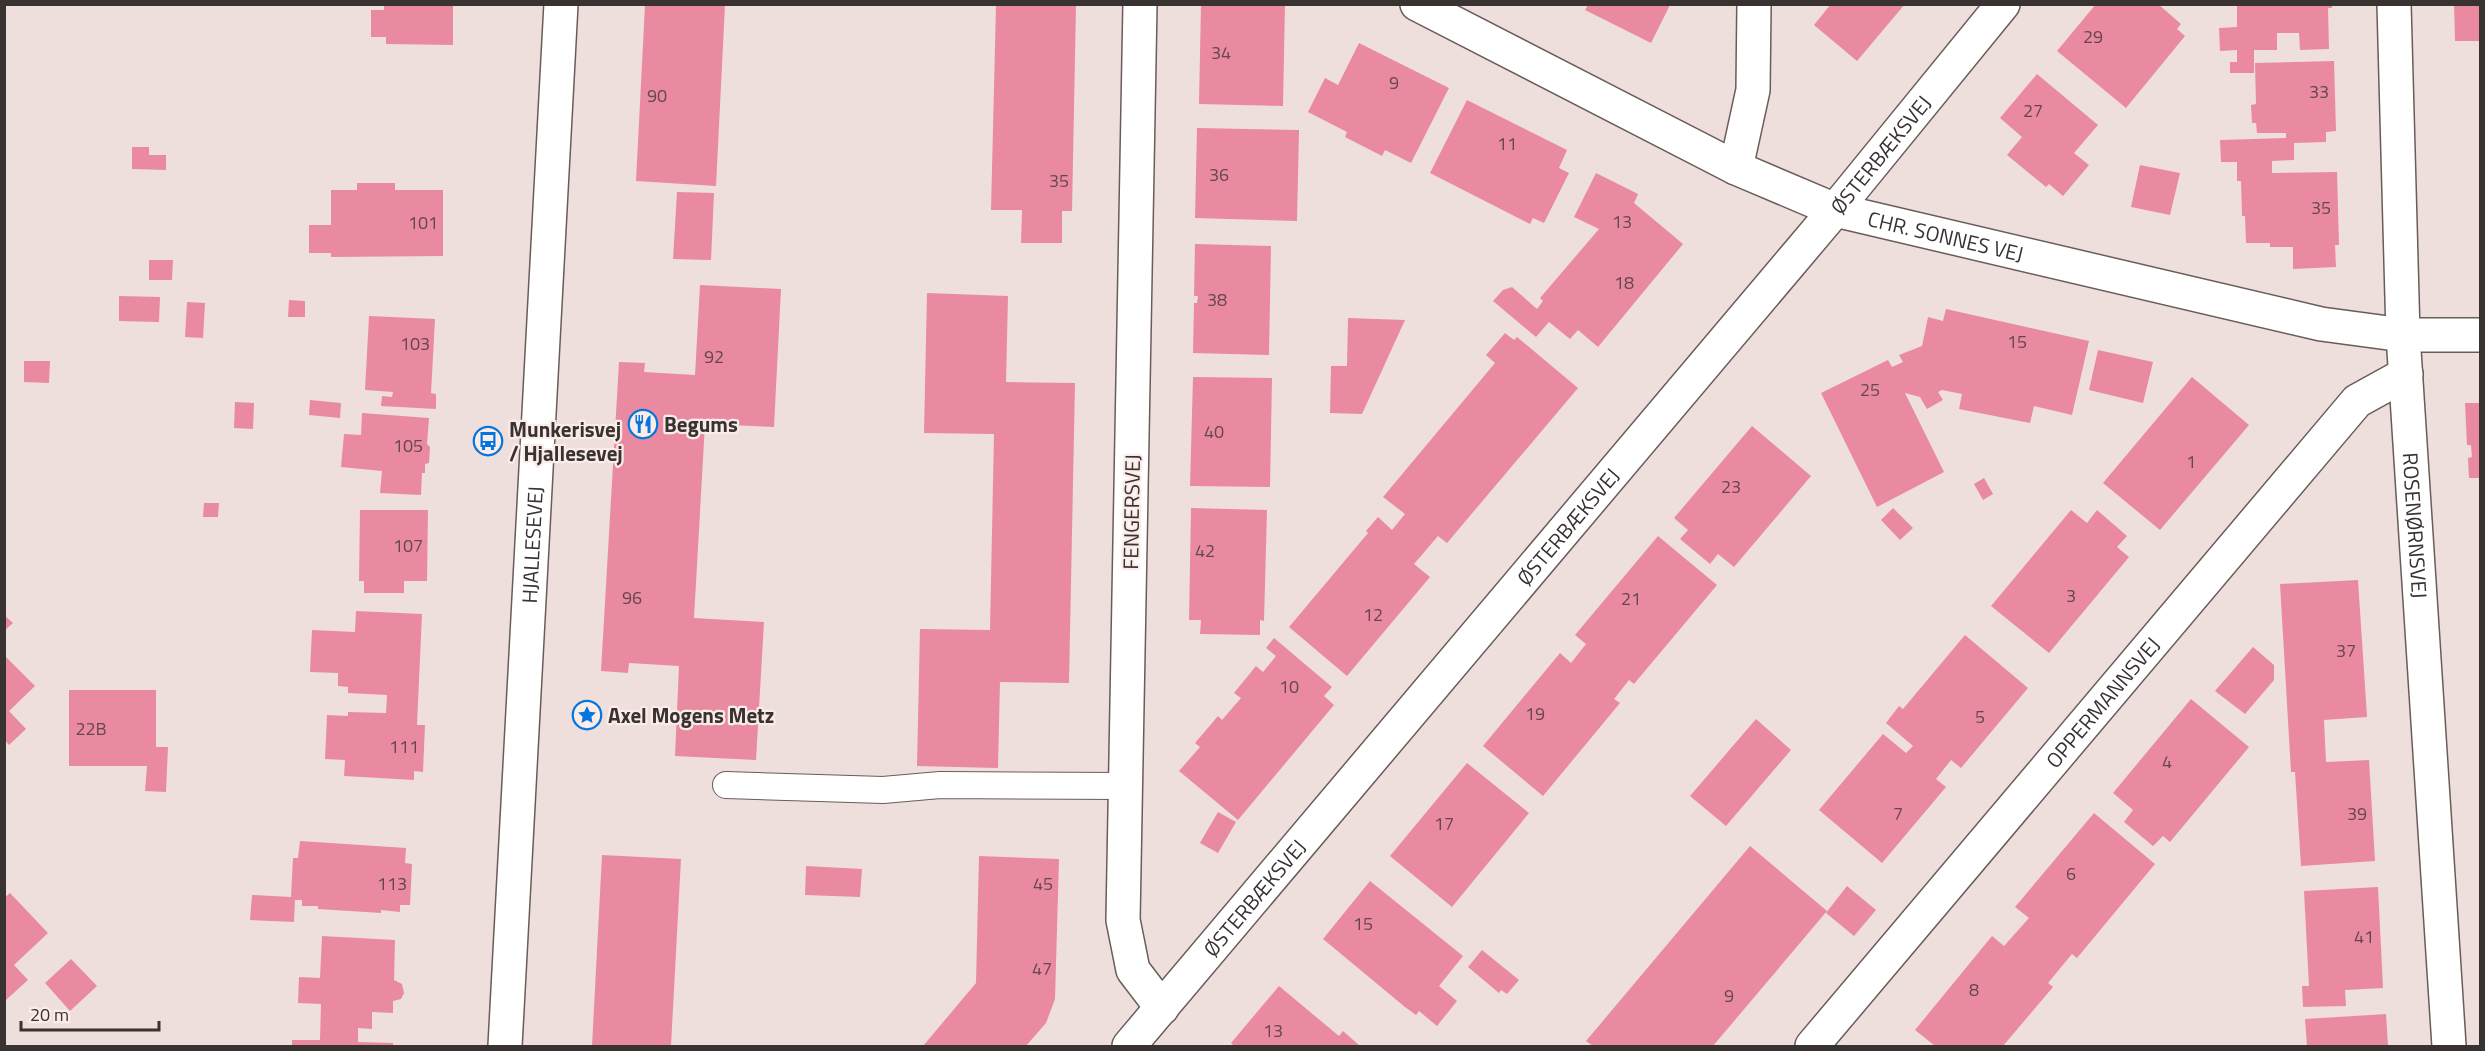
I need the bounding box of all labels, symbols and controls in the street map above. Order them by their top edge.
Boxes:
house number: 29 [2083,23,2103,50]
house number: 34 [1211,39,1231,66]
house number: 9 [1389,69,1399,96]
house number: 33 [2309,78,2329,105]
house number: 90 [647,82,667,109]
street label: ØSTERBÆKSVEJ [1822,88,1939,221]
house number: 27 [2023,97,2043,124]
house number: 11 [1497,130,1517,157]
house number: 36 [1209,161,1229,188]
house number: 35 [1049,167,1069,194]
house number: 35 [2311,194,2331,221]
street label: CHR. SONNES VEJ [1865,202,2027,270]
house number: 13 [1612,208,1632,235]
house number: 101 [408,209,438,236]
house number: 18 [1614,269,1634,296]
house number: 38 [1207,286,1227,313]
house number: 15 [2007,328,2027,355]
house number: 103 [400,330,430,357]
house number: 92 [704,343,724,370]
house number: 25 [1860,376,1880,403]
restaurant icon: Begums [627,408,659,440]
place label: Begums [664,408,738,440]
place label: Munkerisvej / Hjallesevej [509,413,623,469]
house number: 40 [1204,418,1224,445]
bus stop icon: Munkerisvej / Hjallesevej [472,425,504,457]
house number: 105 [393,432,423,459]
house number: 1 [2186,448,2196,475]
street label: ROSENØRNSVEJ [2395,452,2436,599]
street label: FENGERSVEJ [1114,454,1148,570]
street label: ØSTERBÆKSVEJ [1509,461,1627,592]
house number: 23 [1721,473,1741,500]
street label: HJALLESEVEJ [513,485,551,604]
house number: 107 [393,532,423,559]
house number: 42 [1195,537,1215,564]
house number: 3 [2066,582,2076,609]
house number: 96 [622,584,642,611]
house number: 21 [1621,585,1641,612]
house number: 12 [1363,601,1383,628]
street label: OPPERMANNSVEJ [2038,630,2167,775]
house number: 37 [2336,637,2356,664]
house number: 10 [1279,673,1299,700]
place icon: Axel Mogens Metz [571,699,603,731]
place label: Axel Mogens Metz [608,699,774,731]
house number: 19 [1525,700,1545,727]
house number: 5 [1975,703,1985,730]
house number: 22B [75,715,107,742]
house number: 111 [389,733,419,760]
house number: 4 [2162,748,2172,775]
house number: 7 [1893,800,1903,827]
house number: 39 [2347,800,2367,827]
house number: 17 [1434,810,1454,837]
street label: ØSTERBÆKSVEJ [1195,832,1313,964]
house number: 6 [2066,860,2076,887]
house number: 113 [377,870,407,897]
house number: 45 [1033,870,1053,897]
house number: 15 [1353,910,1373,937]
house number: 41 [2354,923,2374,950]
house number: 47 [1032,955,1052,982]
house number: 8 [1969,976,1979,1003]
house number: 9 [1724,982,1734,1009]
scale bar [21,994,159,1032]
text: 20 m [30,1001,69,1028]
house number: 13 [1263,1017,1283,1044]

